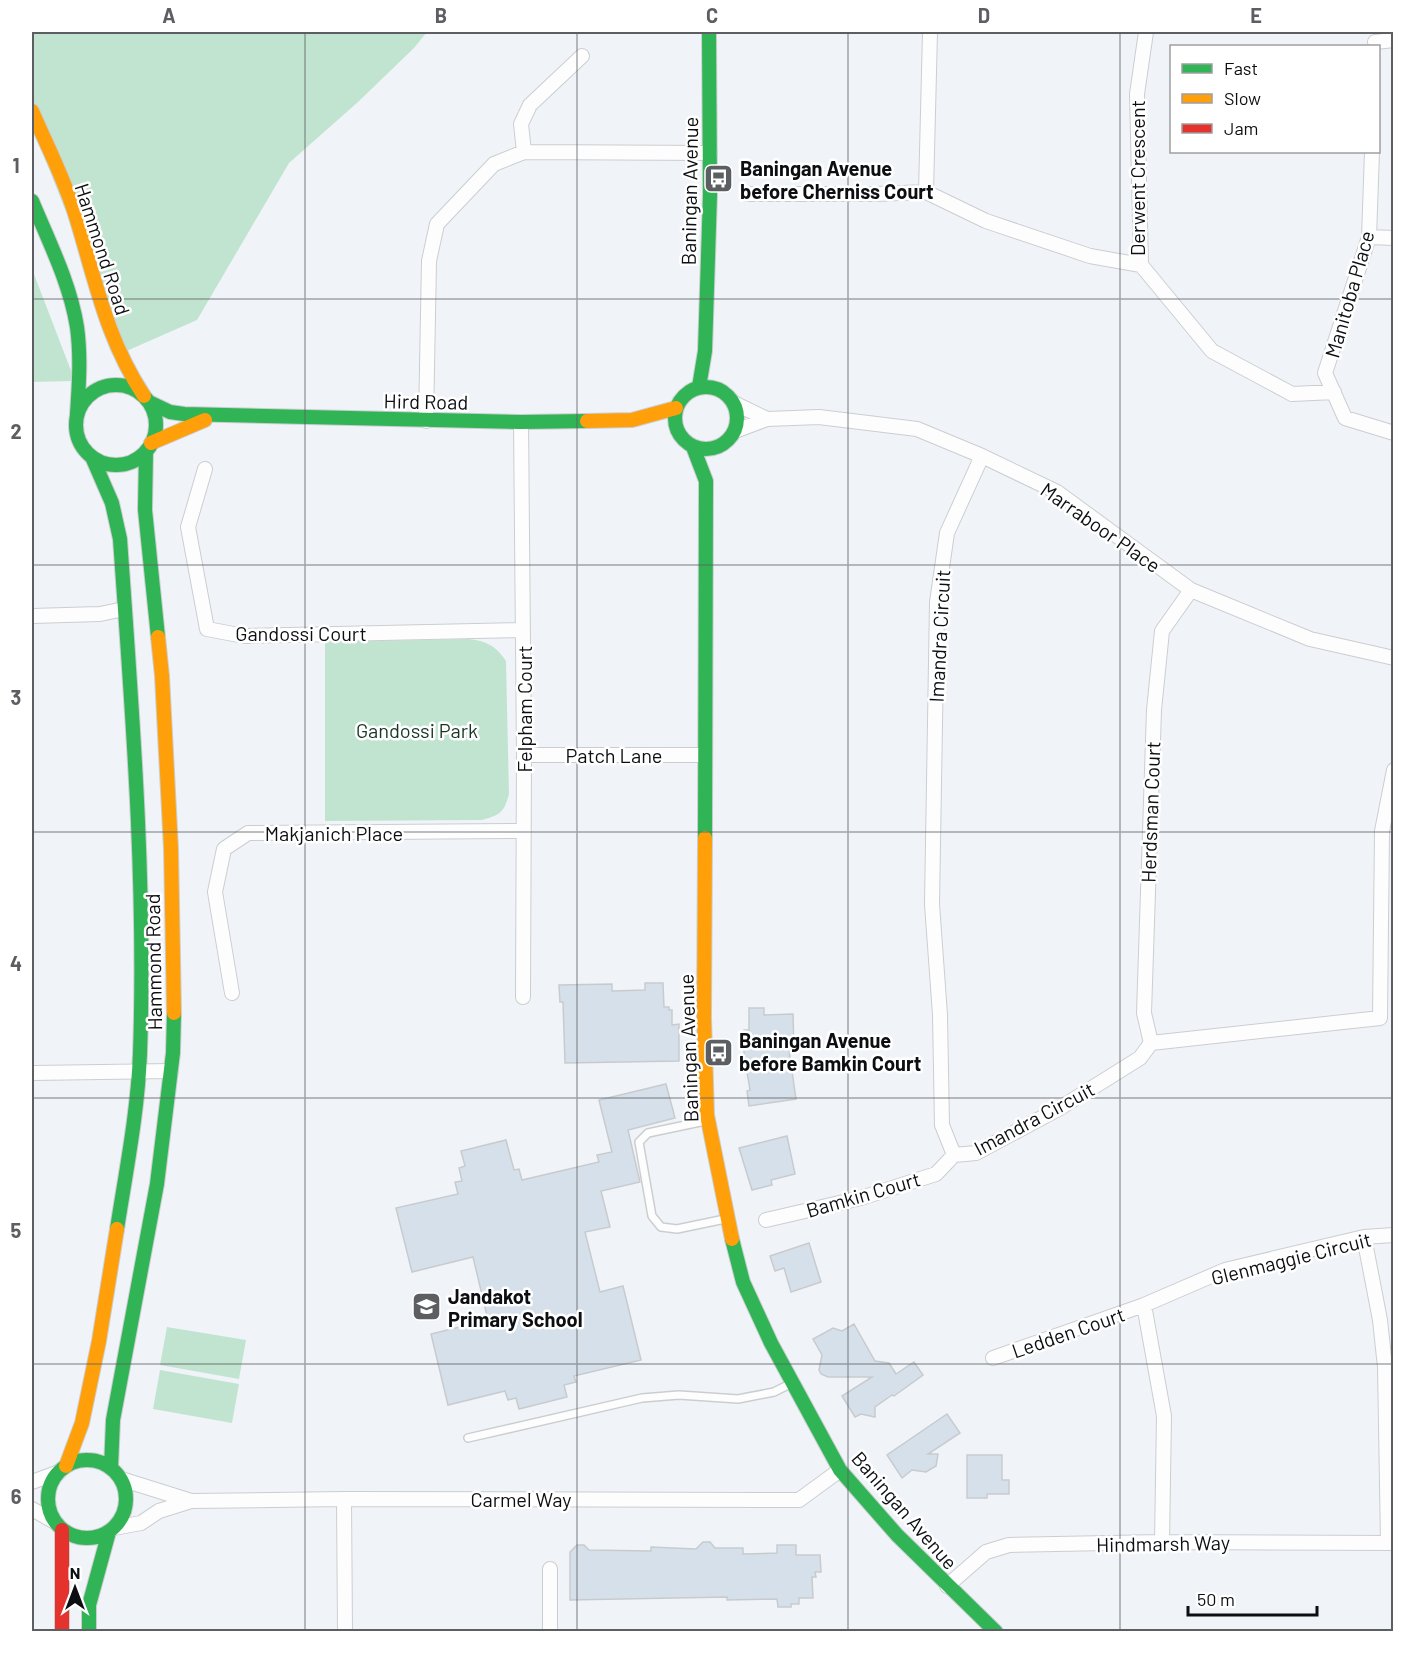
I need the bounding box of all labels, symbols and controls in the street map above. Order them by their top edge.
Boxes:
text: A [162,3,176,27]
text: B [435,3,447,27]
text: C [706,3,718,27]
text: D [978,3,990,27]
text: E [1250,3,1262,27]
legend [1170,45,1380,153]
text: Fast [1224,57,1258,79]
text: Slow [1224,87,1261,109]
street label: Derwent Crescent [1125,100,1149,256]
street label: Baningan Avenue [676,117,702,265]
text: Jam [1224,117,1258,139]
text: 1 [12,153,20,177]
place label: Baningan Avenue before Cherniss Court [740,156,934,203]
bus stop icon: Baningan Avenue before Cherniss Court [703,163,735,195]
street label: Hammond Road [70,180,136,318]
street label: Manitoba Place [1319,228,1379,360]
street label: Hird Road [384,388,468,414]
text: 2 [10,419,22,443]
street label: Marraboor Place [1036,477,1166,577]
street label: Imandra Circuit [924,569,954,703]
street label: Gandossi Court [235,621,367,645]
street label: Felpham Court [512,646,536,772]
text: 3 [11,685,21,709]
park label: Gandossi Park [356,718,478,742]
street label: Herdsman Court [1136,741,1164,883]
street label: Patch Lane [566,743,662,767]
street label: Makjanich Place [265,821,403,845]
street label: Hammond Road [140,893,166,1031]
text: 4 [10,951,22,975]
street label: Baningan Avenue [673,973,703,1123]
place label: Baningan Avenue before Bamkin Court [739,1028,921,1075]
bus stop icon: Baningan Avenue before Bamkin Court [702,1036,734,1068]
street label: Imandra Circuit [970,1076,1098,1160]
street label: Bamkin Court [803,1166,923,1222]
text: 5 [11,1218,22,1242]
street label: Glenmaggie Circuit [1208,1227,1374,1289]
place label: Jandakot Primary School [448,1284,583,1331]
school or university icon: Jandakot Primary School [411,1291,443,1323]
street label: Ledden Court [1008,1301,1128,1363]
street label: Baningan Avenue [847,1446,963,1574]
text: 6 [11,1484,22,1508]
street label: Carmel Way [470,1487,572,1511]
street label: Hindmarsh Way [1096,1530,1230,1556]
north arrow [45,1558,105,1618]
text: N [70,1563,80,1582]
scale bar [1188,1579,1317,1617]
text: 50 m [1197,1588,1235,1610]

